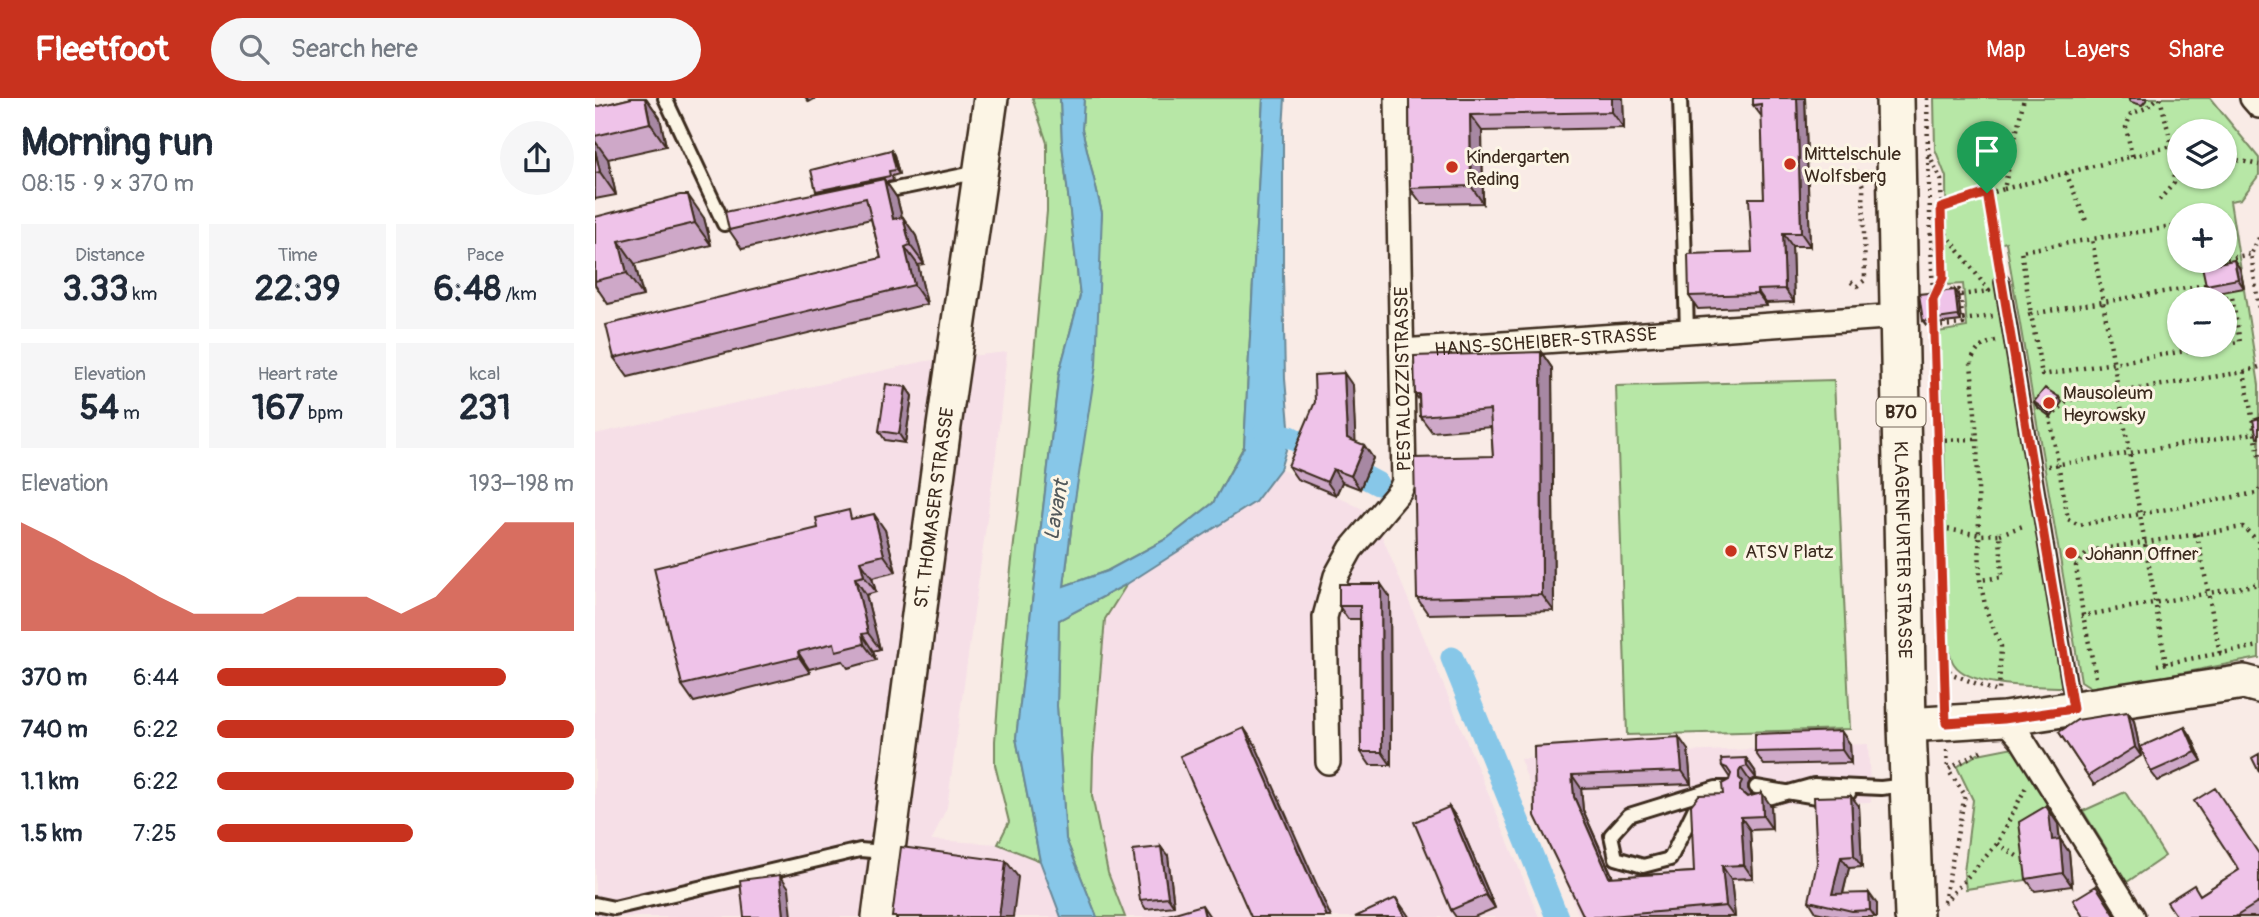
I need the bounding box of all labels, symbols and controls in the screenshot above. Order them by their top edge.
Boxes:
search box [211,18,701,81]
text: Fleetfoot [35,29,169,70]
icon: search [235,30,273,68]
text: Search here [291,33,418,65]
text: Map [1986,35,2026,64]
text: Layers [2064,35,2130,64]
text: Share [2168,35,2224,64]
text: Morning run [21,119,213,167]
map controls [2167,119,2237,357]
button: layers [2167,119,2237,189]
button: share [500,121,574,195]
pin [1957,121,2017,193]
icon: arrive [1968,132,2006,170]
place label: Mittelschule Wolfsberg [1804,142,1901,188]
place label: Kindergarten Reding [1466,145,1570,191]
marker: Mittelschule Wolfsberg [1782,156,1798,172]
marker: Kindergarten Reding [1444,159,1460,175]
text: 08:15 · 9 × 370 m [21,169,194,198]
button: + [2167,203,2237,273]
text: Distance [75,243,145,267]
text: Time [278,243,317,267]
text: Pace [466,243,504,267]
text: 3.33 [62,267,129,311]
text: 22:39 [254,267,341,311]
text: 6:48 [433,267,501,311]
text: km [129,282,157,306]
text: /km [501,282,537,306]
street label: PESTALOZZISTRASSE [1389,286,1417,472]
button: − [2167,287,2237,357]
street label: HANS-SCHEIBER-STRASSE [1433,322,1658,362]
text: Elevation [74,362,146,386]
text: Heart rate [257,362,338,386]
text: kcal [470,362,501,386]
place label: Mausoleum Heyrowsky [2063,381,2153,427]
text: 54 [80,386,119,430]
text: 167 [252,386,304,430]
text: 231 [459,386,511,430]
marker: Mausoleum Heyrowsky [2041,395,2057,411]
road number: B70 [1877,398,1925,426]
text: m [119,401,140,425]
text: bpm [304,401,343,425]
street label: ST. THOMASER STRASSE [909,406,960,610]
street label: KLAGENFURTER STRASSE [1889,441,1917,659]
text: Elevation [21,469,109,498]
text: 193–198 m [469,469,574,498]
water label: Lavant [1038,476,1075,542]
place label: ATSV Platz [1745,540,1834,564]
place label: Johann Offner [2085,542,2199,566]
marker: ATSV Platz [1723,543,1739,559]
marker: Johann Offner [2063,545,2079,561]
text: 370 m [21,663,87,692]
text: 6:44 [133,663,179,692]
text: 740 m [21,715,88,744]
text: 6:22 [133,715,178,744]
text: 1.1 km [21,767,79,796]
text: 6:22 [133,767,178,796]
text: 1.5 km [21,819,83,848]
text: 7:25 [133,819,177,848]

